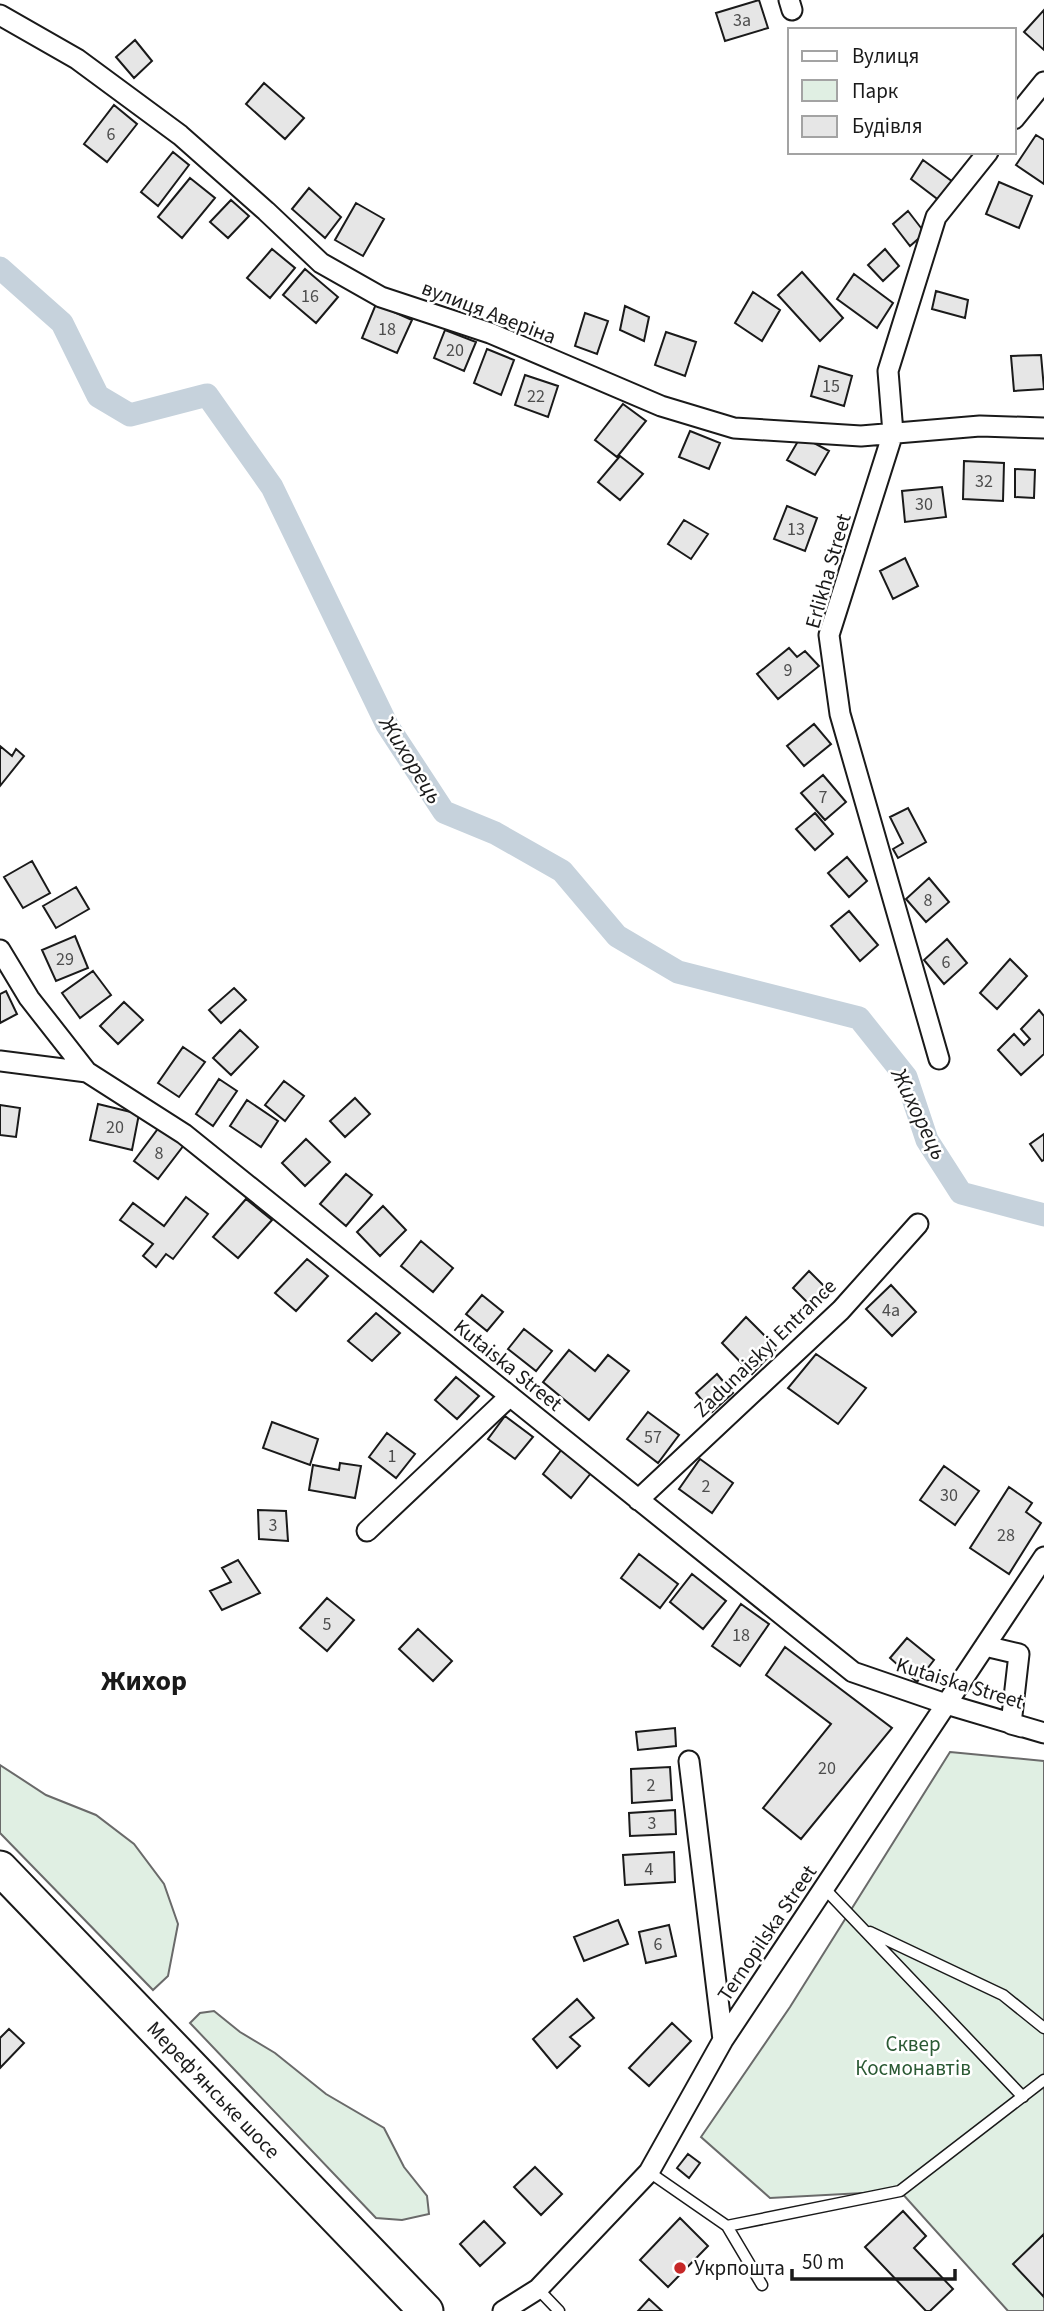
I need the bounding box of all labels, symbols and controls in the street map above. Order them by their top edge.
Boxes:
house number: 3а [733,8,751,33]
legend [788,28,1016,154]
text: Вулиця [852,41,919,71]
text: Парк [852,76,899,106]
text: Будівля [852,111,923,141]
house number: 6 [107,122,116,147]
street label: вулиця Аверіна [417,273,561,351]
house number: 16 [301,284,319,309]
house number: 18 [378,317,396,342]
house number: 20 [446,338,464,363]
house number: 15 [822,374,840,399]
house number: 22 [527,384,545,409]
house number: 32 [975,469,993,494]
house number: 30 [915,492,933,517]
street label: Erlikha Street [797,510,859,632]
house number: 13 [787,517,805,542]
house number: 9 [784,658,793,683]
water label: Жихорець [370,709,451,810]
house number: 7 [819,785,828,810]
house number: 8 [924,888,933,913]
house number: 29 [56,947,74,972]
house number: 6 [942,950,951,975]
water label: Жихорець [882,1062,955,1165]
house number: 20 [106,1115,124,1140]
house number: 8 [155,1141,164,1166]
street label: Zadunaiskyi Entrance [687,1272,843,1424]
house number: 4а [882,1298,900,1323]
street label: Kutaiska Street [447,1312,569,1418]
house number: 57 [644,1425,662,1450]
house number: 1 [388,1444,396,1469]
house number: 2 [702,1474,711,1499]
house number: 30 [940,1483,958,1508]
house number: 3 [269,1513,278,1538]
house number: 28 [997,1523,1015,1548]
house number: 5 [323,1612,332,1637]
house number: 18 [732,1623,750,1648]
street label: Kutaiska Street [892,1649,1028,1717]
district label: Жихор [101,1661,187,1701]
house number: 20 [818,1756,836,1781]
house number: 2 [647,1773,656,1798]
house number: 3 [648,1811,657,1836]
house number: 4 [645,1857,654,1882]
street label: Ternopilska Street [710,1859,824,2007]
house number: 6 [654,1932,663,1957]
street label: Мереф'янське шосе [140,2014,287,2166]
park label: Сквер Космонавтів [855,2029,971,2083]
scale bar [792,2238,955,2282]
text: 50 m [802,2247,844,2277]
place label: Укрпошта [694,2253,785,2283]
marker: Укрпошта [672,2260,688,2276]

